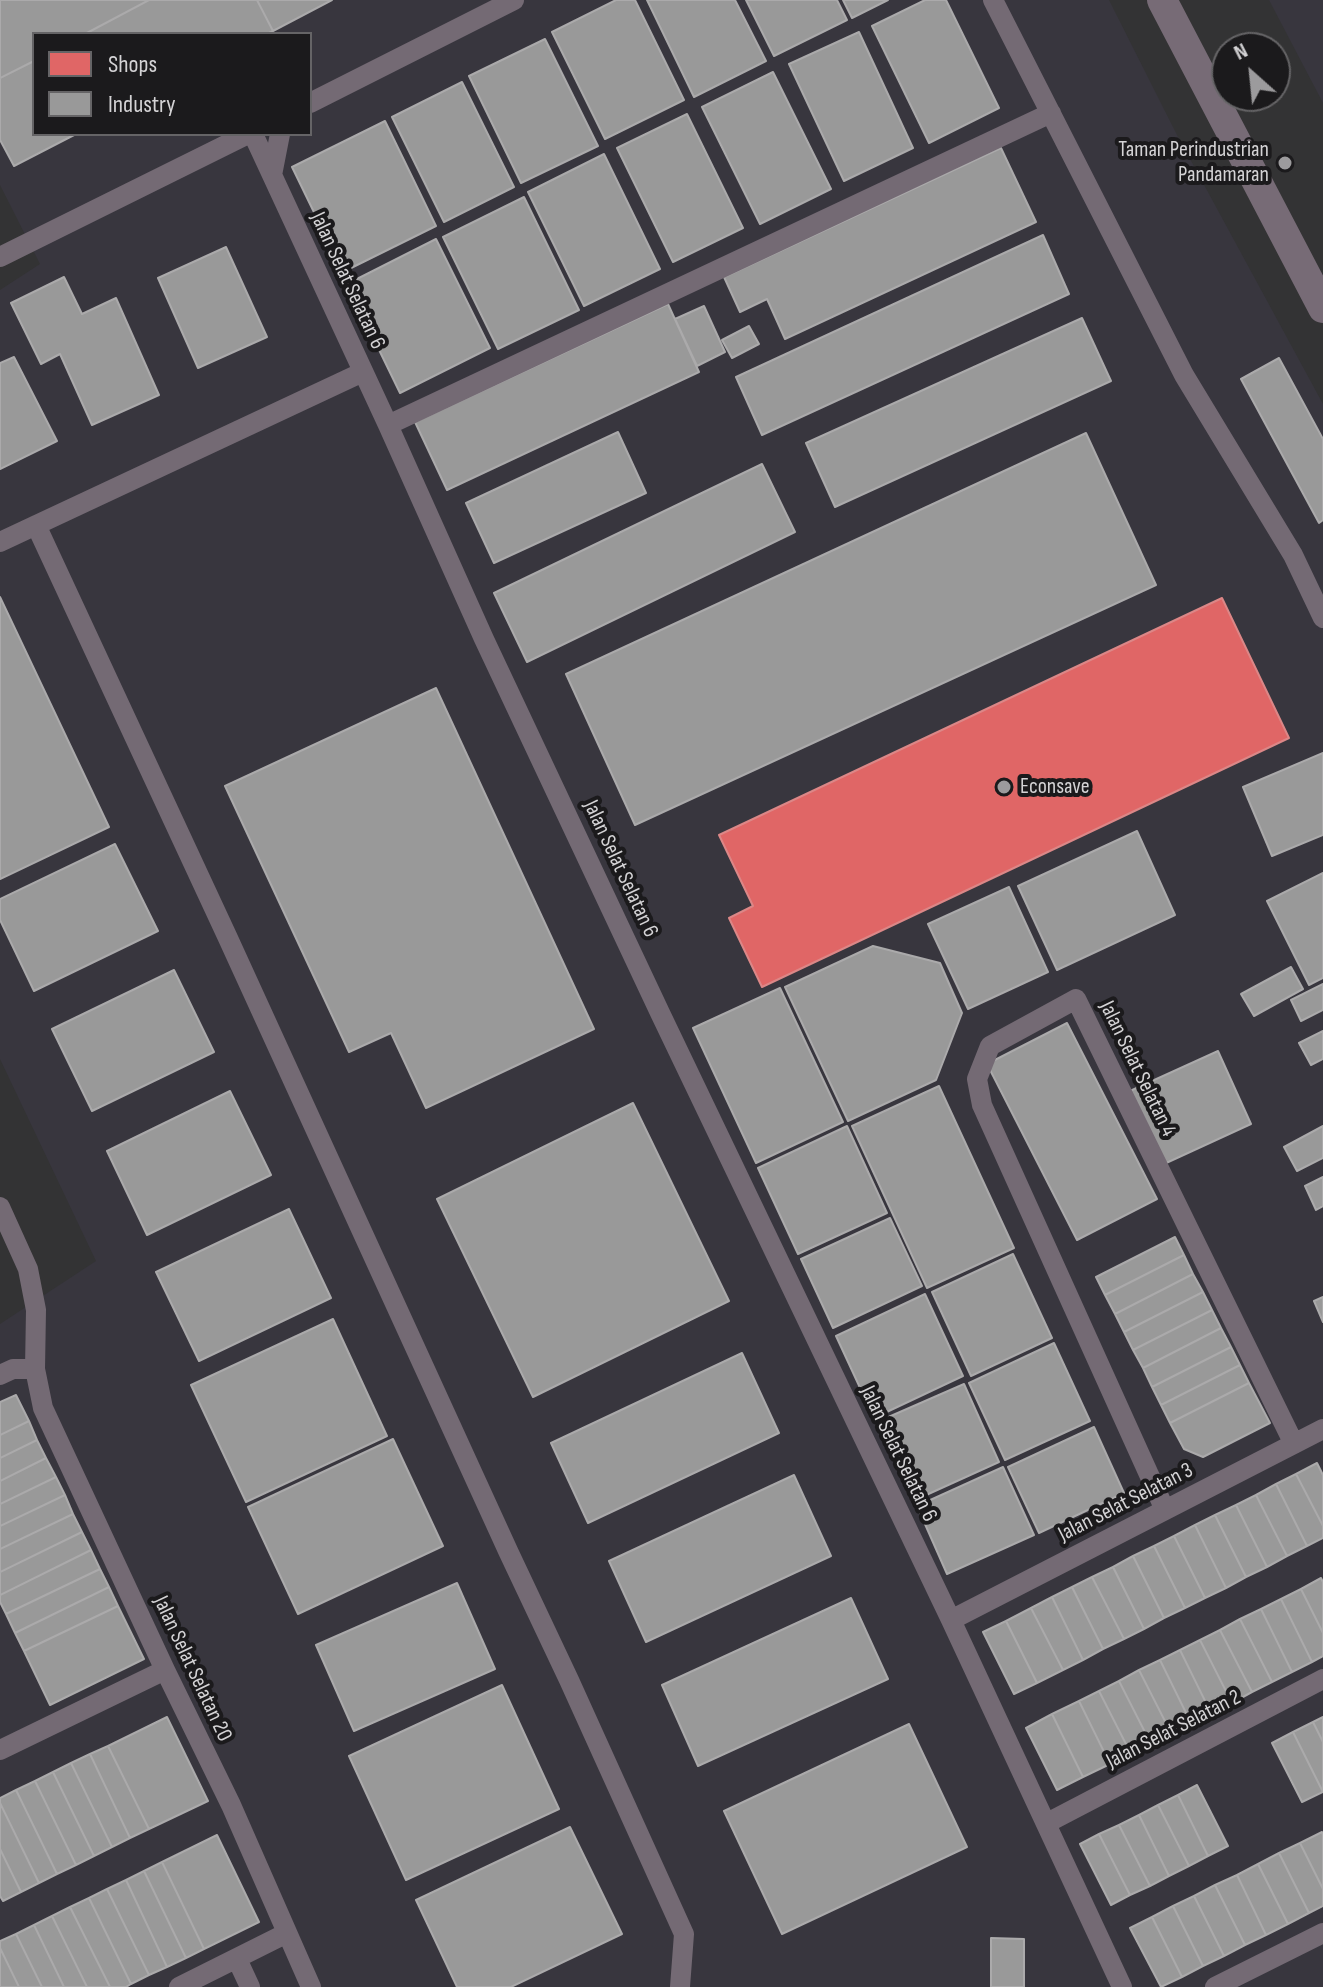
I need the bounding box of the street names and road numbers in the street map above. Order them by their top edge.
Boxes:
street label: Jalan Selat Selatan 6 [304,208,390,354]
street label: Jalan Selat Selatan 6 [577,796,663,942]
street label: Jalan Selat Selatan 4 [1093,997,1181,1141]
street label: Jalan Selat Selatan 6 [854,1382,942,1526]
street label: Jalan Selat Selatan 3 [1054,1458,1198,1548]
street label: Jalan Selat Selatan 20 [147,1592,237,1746]
street label: Jalan Selat Selatan 2 [1102,1685,1246,1775]

